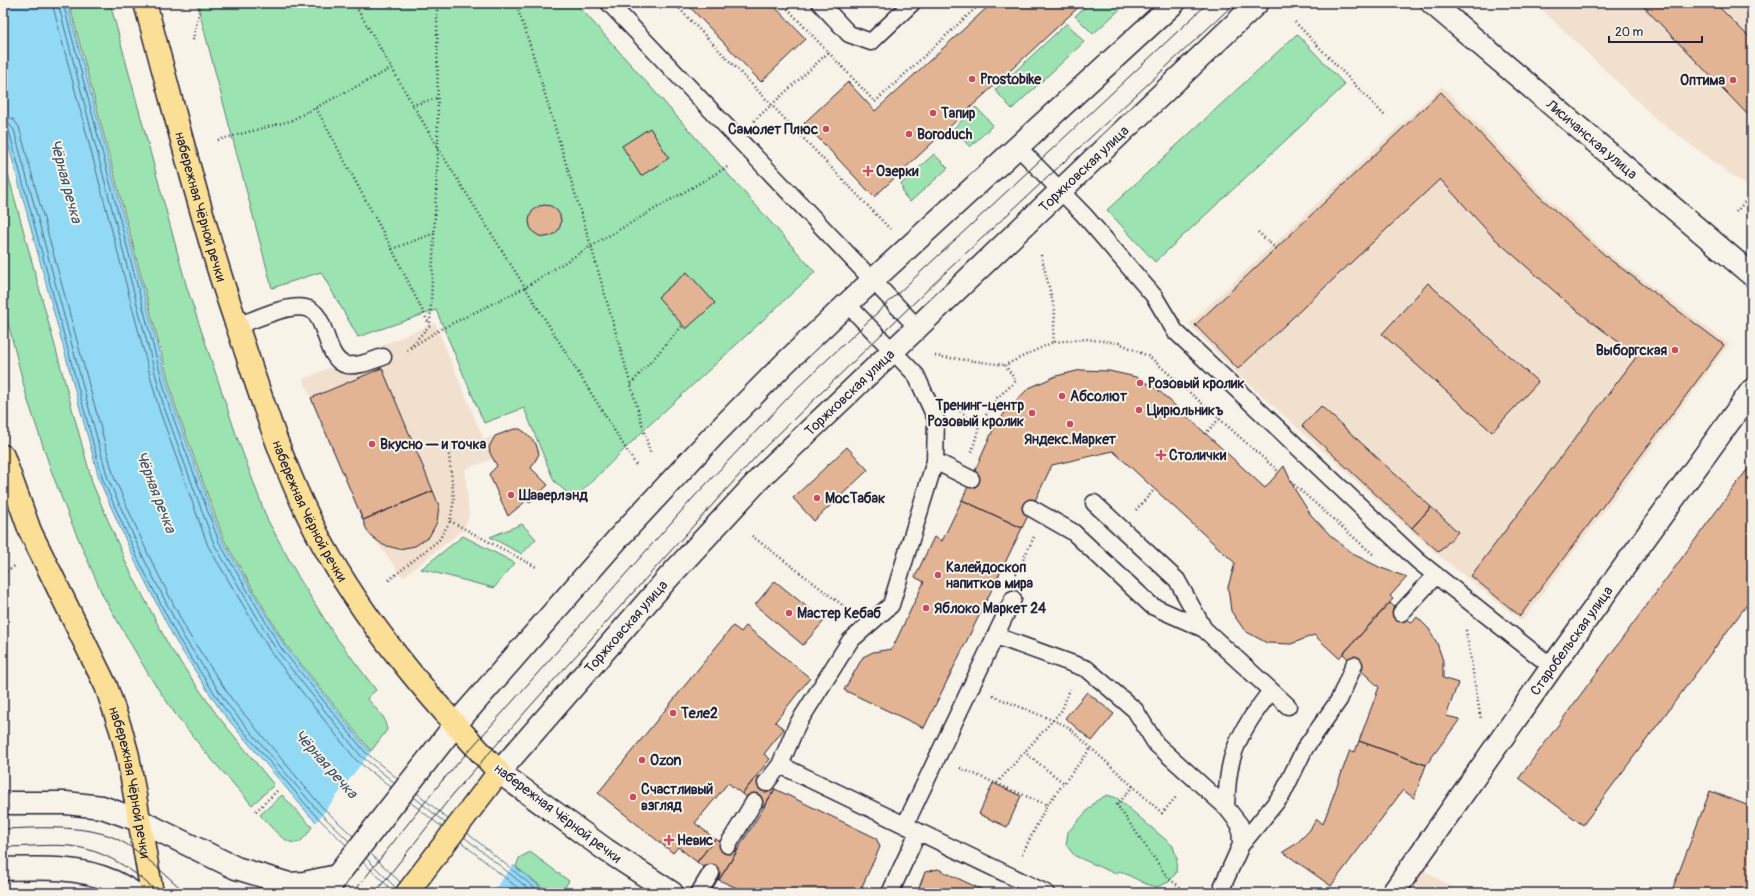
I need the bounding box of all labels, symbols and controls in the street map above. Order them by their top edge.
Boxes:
scale bar [1609,18,1702,44]
text: 20 m [1615,25,1644,40]
place label: Prostobike [980,71,1042,88]
place label: Оптима [1680,72,1725,89]
marker: Prostobike [967,74,977,84]
marker: Оптима [1728,75,1738,85]
street label: Лисичанская улица [1542,95,1641,183]
place label: Тапир [940,105,976,122]
marker: Тапир [928,108,938,118]
place label: Самолет Плюс [728,121,818,138]
street label: Торжковская улица [1036,122,1133,216]
marker: Самолет Плюс [821,124,831,134]
place label: Boroduch [917,126,973,143]
marker: Boroduch [904,129,914,139]
street label: набережная Чёрной речки [171,130,230,284]
water label: Чёрная речка [45,137,86,226]
place label: Озерки [876,163,919,180]
marker: Озерки [863,166,873,176]
place label: Выборгская [1596,342,1667,359]
marker: Выборгская [1670,345,1680,355]
street label: Торжковская улица [801,346,898,440]
place label: Розовый кролик [1148,375,1245,392]
marker: Розовый кролик [1135,378,1145,388]
place label: Абсолют [1070,388,1128,405]
marker: Абсолют [1057,391,1067,401]
place label: Тренинг-центр Розовый кролик [927,397,1024,430]
place label: Цирюльникъ [1147,402,1224,419]
marker: Цирюльникъ [1134,405,1144,415]
marker: Тренинг-центр Розовый кролик [1027,408,1037,418]
marker: Яндекс.Маркет [1065,419,1075,429]
place label: Яндекс.Маркет [1024,431,1117,448]
place label: Вкусно — и точка [380,436,487,453]
street label: набережная Чёрной речки [268,438,351,585]
marker: Вкусно — и точка [367,439,377,449]
place label: Столички [1169,447,1227,464]
water label: Чёрная речка [131,449,180,537]
marker: Столички [1156,450,1166,460]
place label: Шаверлэнд [518,487,588,504]
marker: Шаверлэнд [506,490,516,500]
place label: МосТабак [825,490,885,507]
marker: МосТабак [812,493,822,503]
place label: Калейдоскоп напитков мира [946,559,1034,592]
marker: Калейдоскоп напитков мира [933,570,943,580]
street label: Торжковская улица [581,577,671,677]
street label: Старобельская улица [1527,583,1617,699]
place label: Яблоко Маркет 24 [934,600,1047,617]
marker: Яблоко Маркет 24 [921,603,931,613]
place label: Мастер Кебаб [797,605,881,622]
marker: Мастер Кебаб [784,608,794,618]
street label: набережная Чёрной речки [105,705,154,860]
place label: Теле2 [680,705,718,722]
marker: Теле2 [668,708,678,718]
water label: Чёрная речка [290,726,362,803]
place label: Ozon [650,752,682,769]
marker: Ozon [637,755,647,765]
street label: набережная Чёрной речки [491,760,624,867]
place label: Счастливый взгляд [641,781,714,814]
marker: Счастливый взгляд [628,792,638,802]
place label: Невис [677,832,713,849]
marker: Невис [664,835,674,845]

